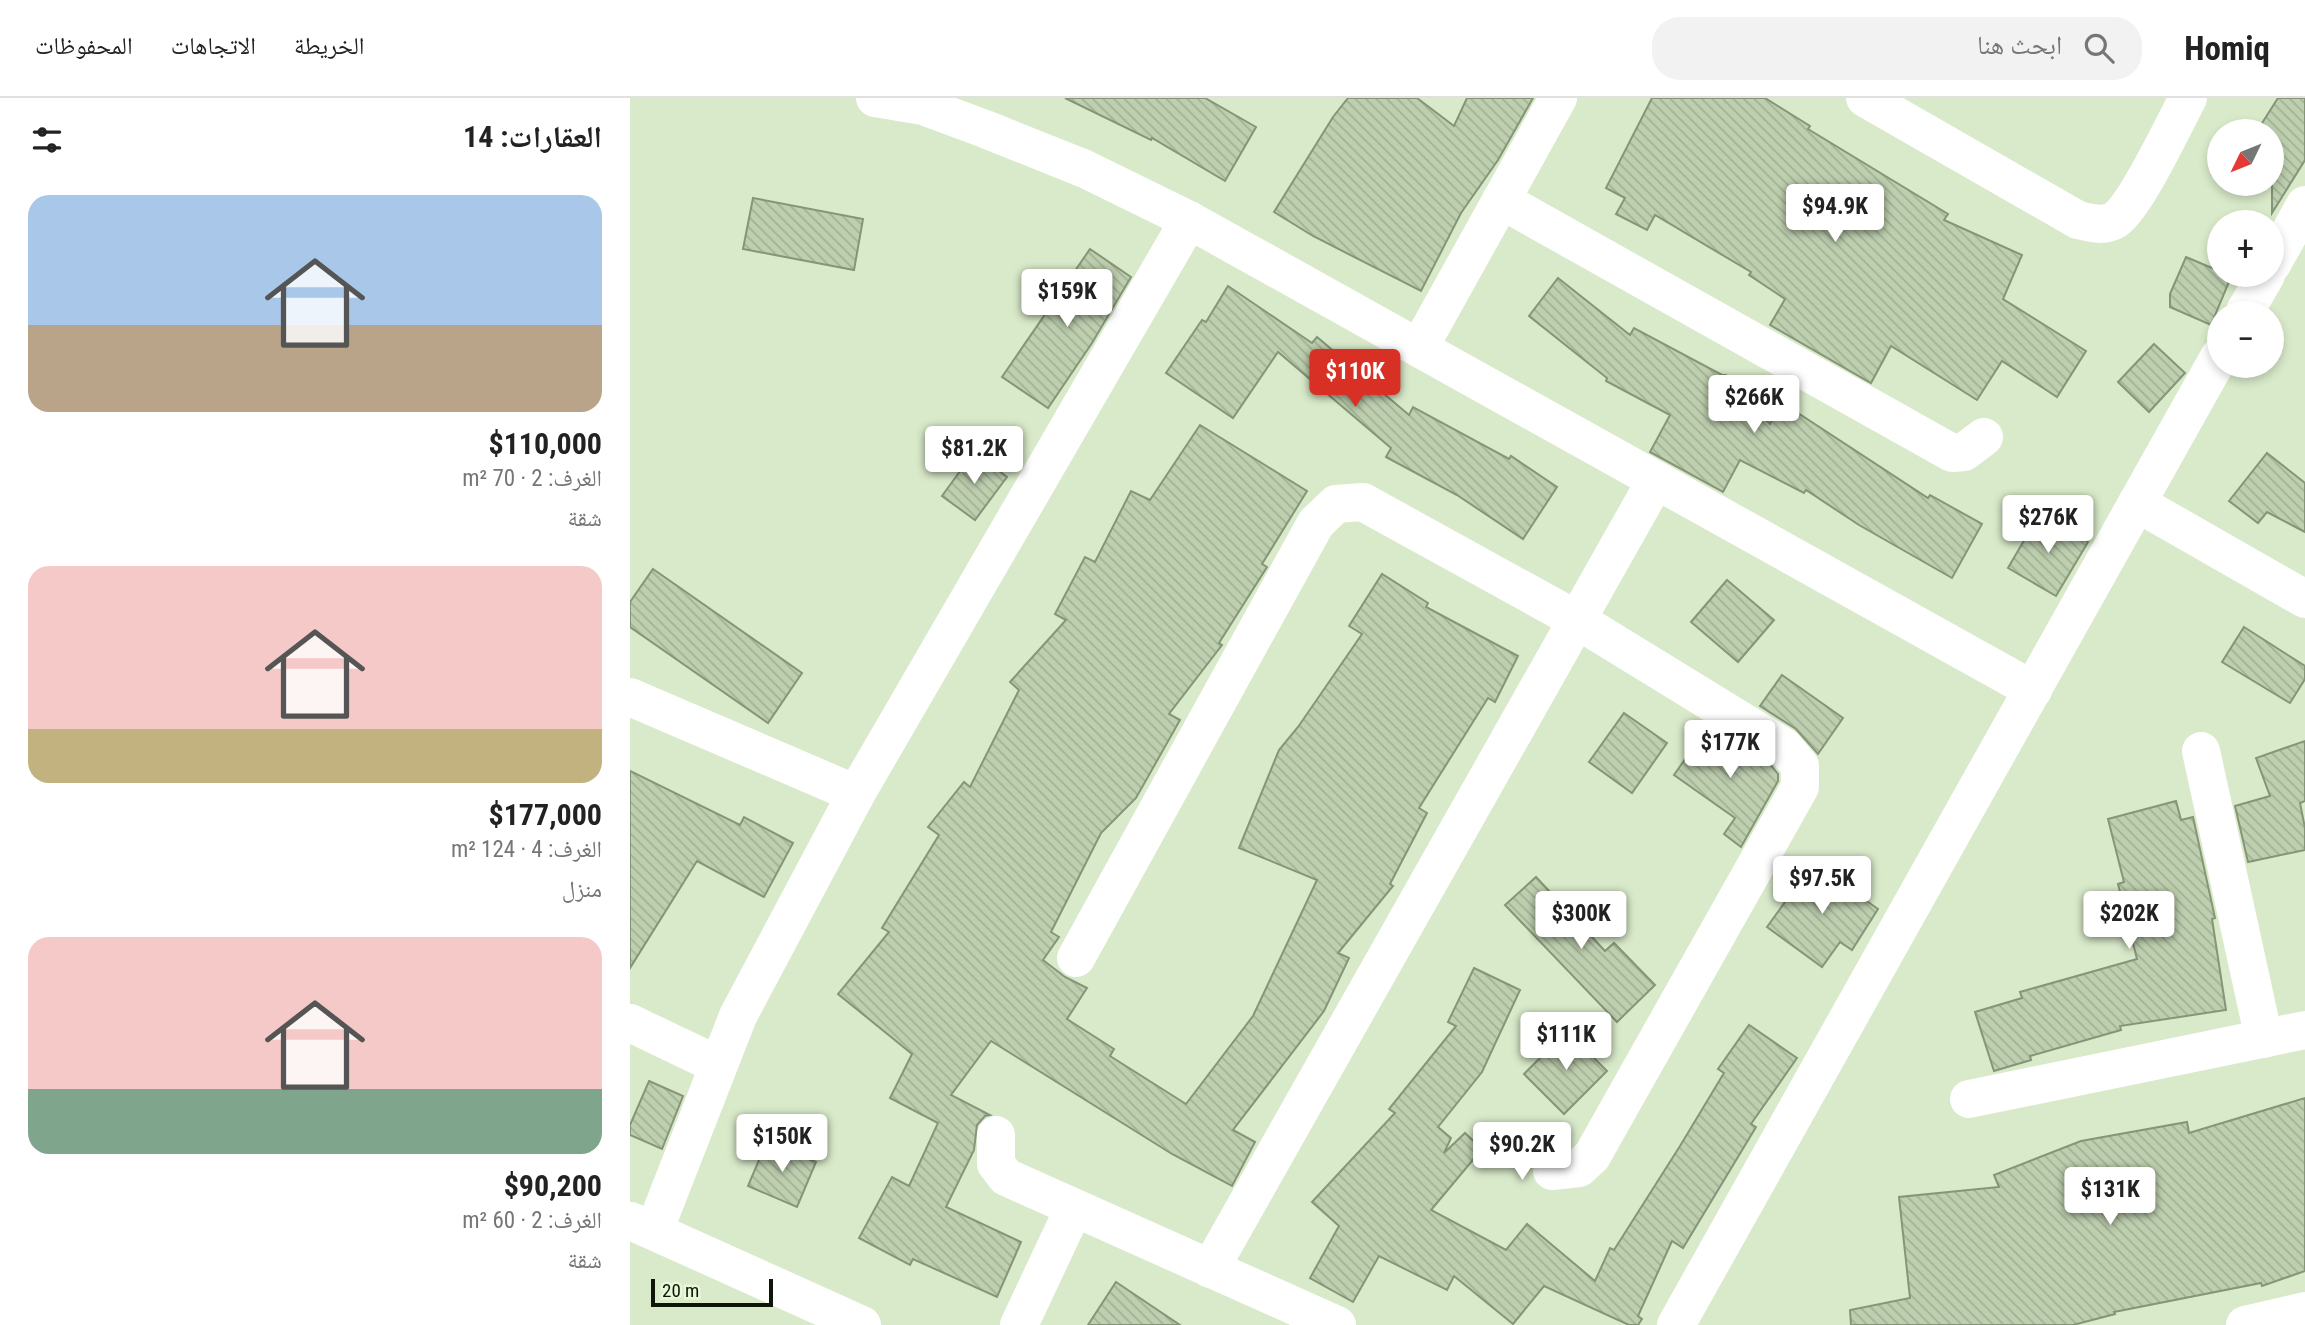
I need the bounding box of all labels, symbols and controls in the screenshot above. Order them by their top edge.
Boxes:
search box [1652,17,2142,80]
icon: search [2080,29,2118,67]
text: Homiq [2184,29,2270,68]
text: ابحث هنا [1977,30,2062,60]
text: المحفوظات [35,32,133,60]
text: الاتجاهات [171,32,256,60]
text: الخريطة [294,32,365,60]
text: العقارات: 14 [463,119,602,154]
north arrow [2207,119,2284,196]
map controls [2207,119,2284,378]
icon: filters [28,121,66,159]
pin: $94.9K [1778,184,1892,244]
text: $94.9K [1802,193,1868,220]
button: + [2207,210,2284,287]
icon: home [252,240,378,366]
pin: $159K [1018,270,1116,329]
text: $159K [1037,278,1097,305]
button: − [2207,301,2284,378]
pin: $110K [1306,350,1404,409]
text: $110K [1325,358,1385,385]
pin: $266K [1705,376,1803,435]
text: $266K [1724,384,1784,411]
text: $110,000 [489,426,602,461]
pin: $81.2K [917,426,1031,486]
text: $81.2K [941,435,1007,462]
text: الغرف: 2 · 70 m² [462,465,602,492]
pin: $276K [1999,496,2097,555]
text: $276K [2018,504,2078,531]
text: شقة [568,505,602,532]
icon: home [252,611,378,737]
pin: $177K [1681,720,1779,780]
text: $177K [1700,729,1760,756]
text: $177,000 [489,797,602,832]
text: الغرف: 4 · 124 m² [451,836,602,863]
pin: $97.5K [1765,856,1879,916]
text: $97.5K [1789,865,1855,892]
text: منزل [562,876,602,903]
pin: $300K [1532,892,1630,951]
pin: $202K [2080,892,2178,951]
text: $300K [1551,900,1611,927]
text: $202K [2099,900,2159,927]
icon: home [252,982,378,1108]
pin: $111K [1517,1012,1615,1072]
text: $111K [1536,1021,1596,1048]
pin: $150K [733,1114,831,1174]
pin: $90.2K [1465,1122,1579,1182]
text: $150K [752,1123,812,1150]
text: $90.2K [1489,1131,1555,1158]
text: $90,200 [504,1168,602,1203]
pin: $131K [2061,1168,2159,1227]
text: $131K [2080,1176,2140,1203]
text: الغرف: 2 · 60 m² [462,1207,602,1234]
text: شقة [568,1247,602,1274]
scale bar [651,1276,774,1308]
text: 20 m [662,1279,699,1302]

